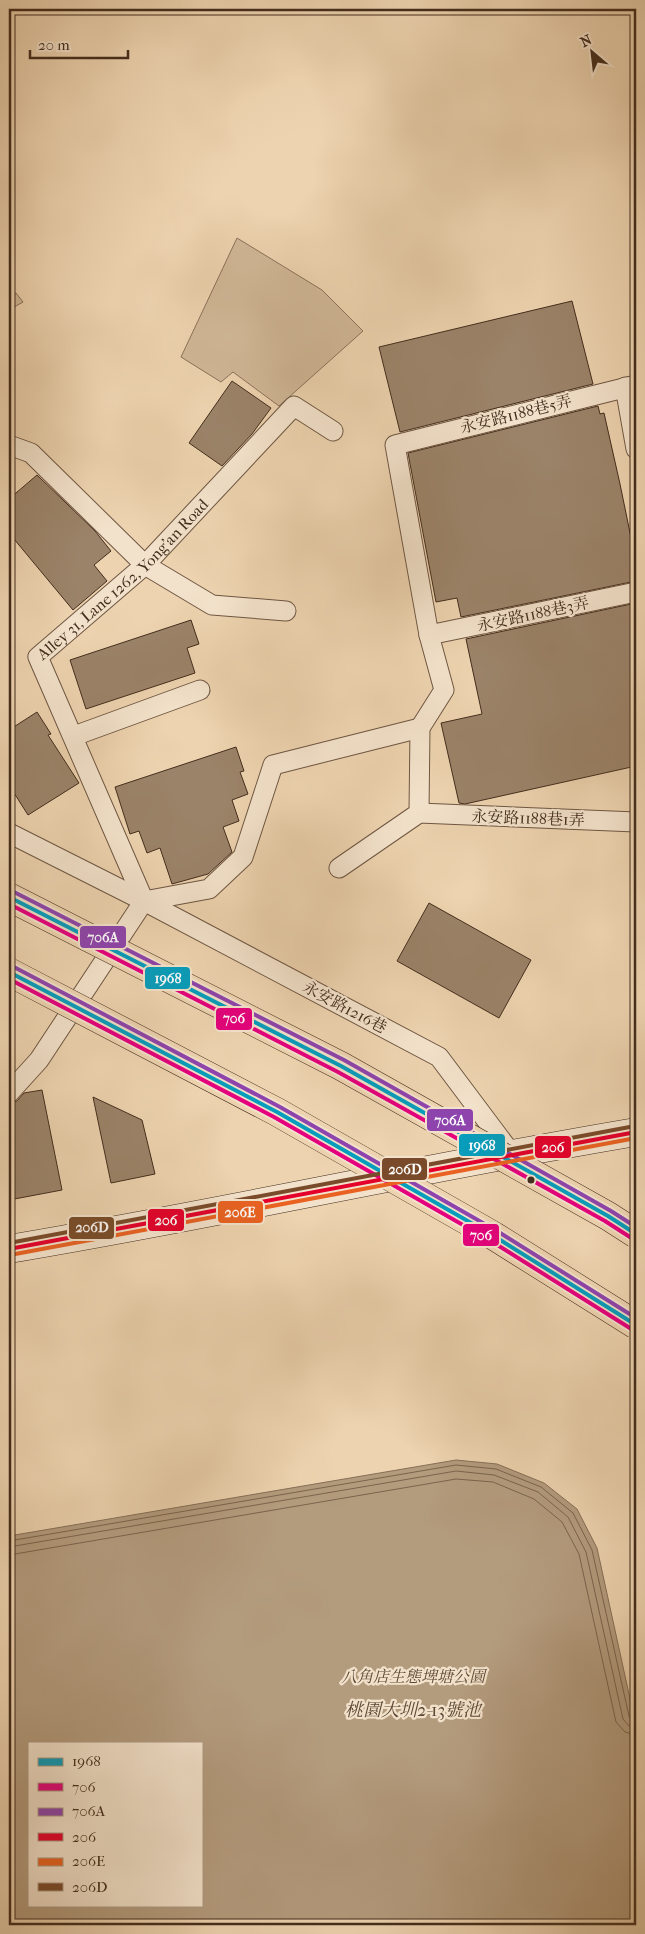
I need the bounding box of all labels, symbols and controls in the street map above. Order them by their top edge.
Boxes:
scale bar [30,28,128,60]
north arrow [568,28,618,78]
text: N [577,31,595,51]
text: 20 m [38,36,70,54]
street label: 永安路1188巷5弄 [458,391,574,437]
street label: Alley 31, Lane 1262, Yong'an Road [32,494,212,664]
street label: 永安路1188巷3弄 [475,593,591,635]
street label: 永安路1188巷1弄 [471,807,585,829]
line badge: 706A [79,925,127,949]
text: 706A [86,929,119,946]
line badge: 1968 [144,966,191,990]
text: 1968 [155,970,181,987]
street label: 永安路1216巷 [300,977,390,1037]
line badge: 706 [215,1007,253,1031]
text: 706 [222,1010,245,1027]
line badge: 706A [426,1108,474,1132]
text: 706A [433,1112,466,1129]
line badge: 1968 [458,1133,506,1157]
line badge: 206 [534,1135,572,1159]
text: 1968 [469,1137,495,1154]
text: 206 [542,1139,565,1156]
line badge: 206D [381,1157,428,1181]
text: 206D [388,1161,422,1178]
unlabelled marker [526,1175,536,1185]
line badge: 206E [217,1200,264,1224]
text: 206E [224,1204,256,1221]
line badge: 206 [147,1208,185,1232]
text: 206 [155,1212,178,1229]
line badge: 206D [68,1216,115,1240]
text: 206D [75,1219,109,1236]
line badge: 706 [462,1223,500,1247]
text: 706 [469,1227,492,1244]
park label: 八角店生態埤塘公園 [341,1667,488,1686]
water label: 桃園大圳2-13號池 [345,1700,483,1721]
legend [28,1742,202,1906]
text: 1968 [72,1752,101,1770]
text: 706 [72,1778,96,1796]
text: 706A [72,1802,106,1820]
text: 206 [72,1828,97,1846]
text: 206E [72,1852,105,1870]
text: 206D [72,1878,108,1896]

